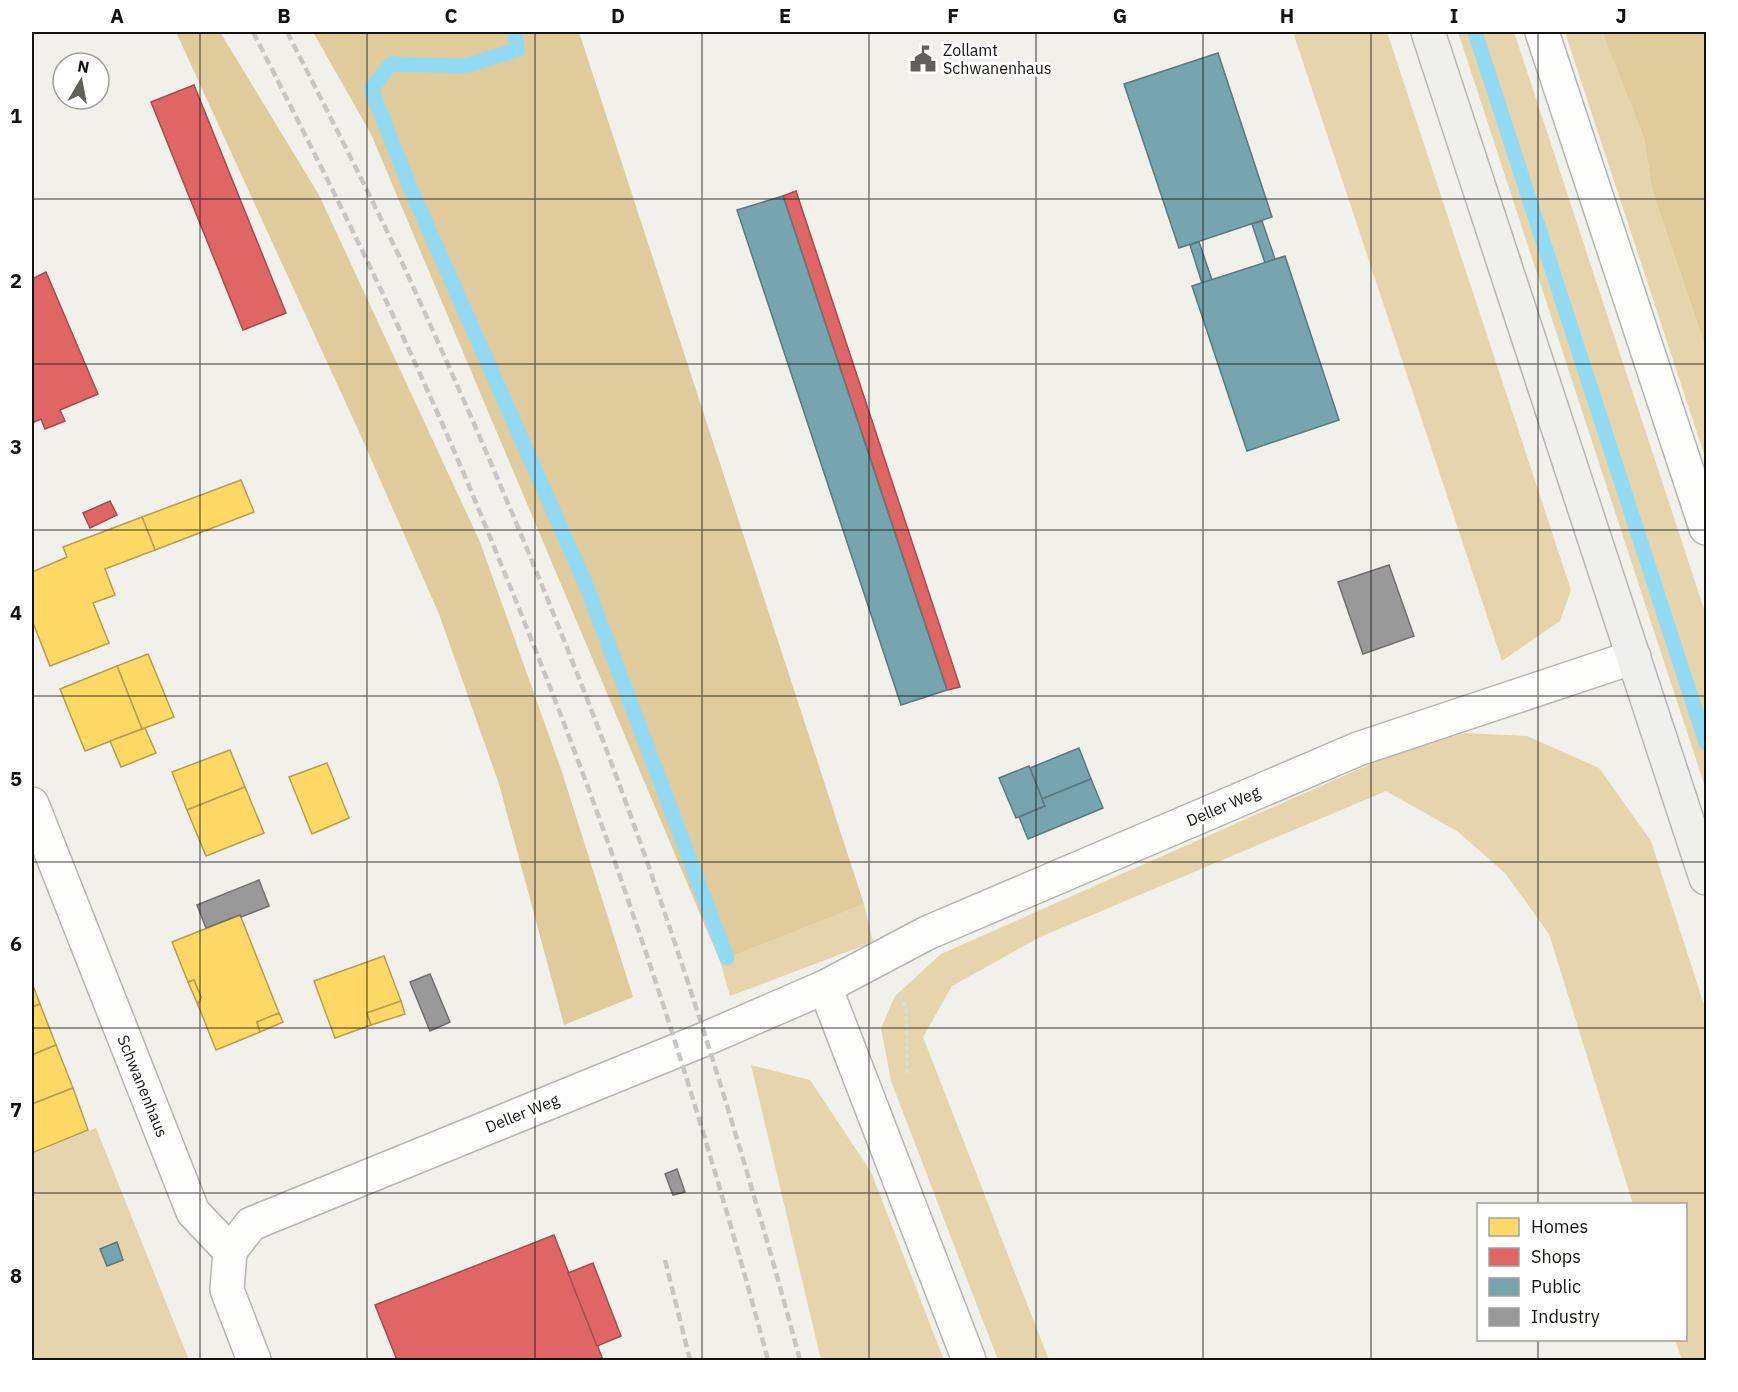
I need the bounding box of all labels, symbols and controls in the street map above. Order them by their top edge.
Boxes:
text: A [110,2,124,29]
text: B [277,2,291,29]
text: C [444,2,458,29]
text: D [611,2,625,29]
text: E [779,2,791,29]
text: F [947,2,959,29]
text: G [1113,2,1127,29]
text: H [1280,2,1294,29]
text: I [1450,2,1458,29]
text: J [1615,2,1627,29]
place label: Zollamt Schwanenhaus [943,40,1052,78]
public building icon: Zollamt Schwanenhaus [908,44,938,74]
north arrow [51,51,111,111]
text: N [76,55,91,77]
text: 1 [10,102,22,129]
text: 2 [10,267,22,294]
text: 3 [10,433,22,460]
text: 4 [10,599,22,626]
text: 5 [10,765,22,792]
street label: Deller Weg [1183,781,1263,830]
text: 6 [10,930,22,957]
street label: Schwanenhaus [113,1032,173,1140]
street label: Deller Weg [482,1089,562,1137]
text: 7 [10,1096,22,1123]
legend [1477,1203,1687,1341]
text: Homes [1531,1215,1588,1238]
text: Shops [1531,1245,1581,1268]
text: 8 [10,1262,22,1289]
text: Public [1531,1275,1581,1298]
text: Industry [1531,1305,1600,1328]

